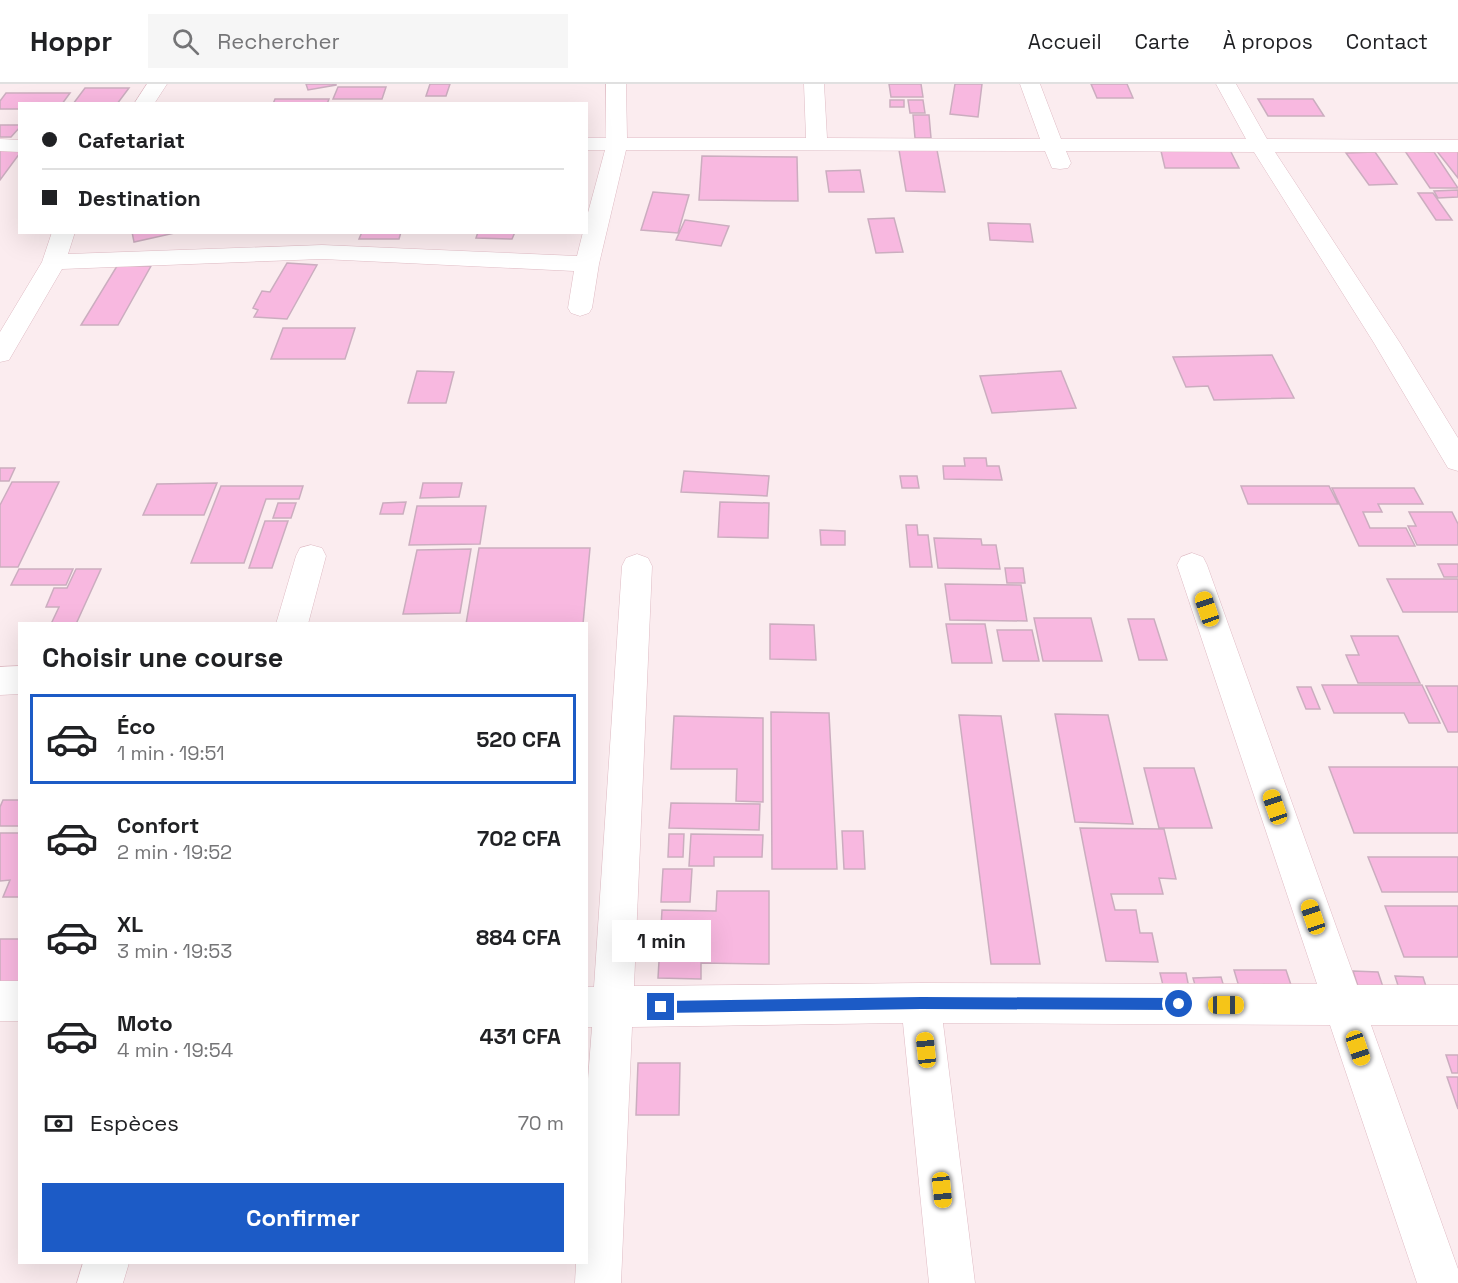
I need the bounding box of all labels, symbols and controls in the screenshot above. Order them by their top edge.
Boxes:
search box [148,14,568,68]
text: Hoppr [30,23,112,59]
icon: search [169,25,202,58]
text: Rechercher [217,27,340,55]
text: Accueil [1028,28,1102,55]
text: Carte [1135,28,1190,55]
text: À propos [1223,28,1313,55]
text: Contact [1346,28,1428,55]
text: Cafetariat [78,126,185,154]
text: Destination [78,184,201,212]
car [1193,589,1221,629]
text: Choisir une course [42,640,283,675]
icon: car [45,712,99,766]
text: Éco [117,712,156,740]
text: 520 CFA [476,725,561,753]
text: 1 min · 19:51 [117,740,225,766]
car [1261,787,1289,827]
icon: car [45,811,99,865]
text: Confort [117,811,199,839]
text: 702 CFA [477,824,561,852]
text: 2 min · 19:52 [117,839,232,865]
car [1299,897,1327,937]
icon: car [45,910,99,964]
text: XL [117,910,143,938]
callout: 1 min [612,920,710,962]
text: 884 CFA [476,923,561,951]
text: 1 min [637,928,686,954]
text: 3 min · 19:53 [117,938,232,964]
route start [1165,990,1192,1017]
route end [647,993,674,1020]
car [1208,996,1244,1014]
icon: car [45,1009,99,1063]
text: Moto [117,1009,173,1037]
text: 431 CFA [480,1022,561,1050]
car [1344,1028,1372,1068]
car [915,1031,937,1069]
text: 4 min · 19:54 [117,1037,233,1063]
icon: cash [42,1107,75,1140]
text: Espèces [90,1109,179,1137]
text: 70 m [518,1110,564,1136]
car [931,1171,953,1209]
button: Confirmer [42,1183,564,1252]

